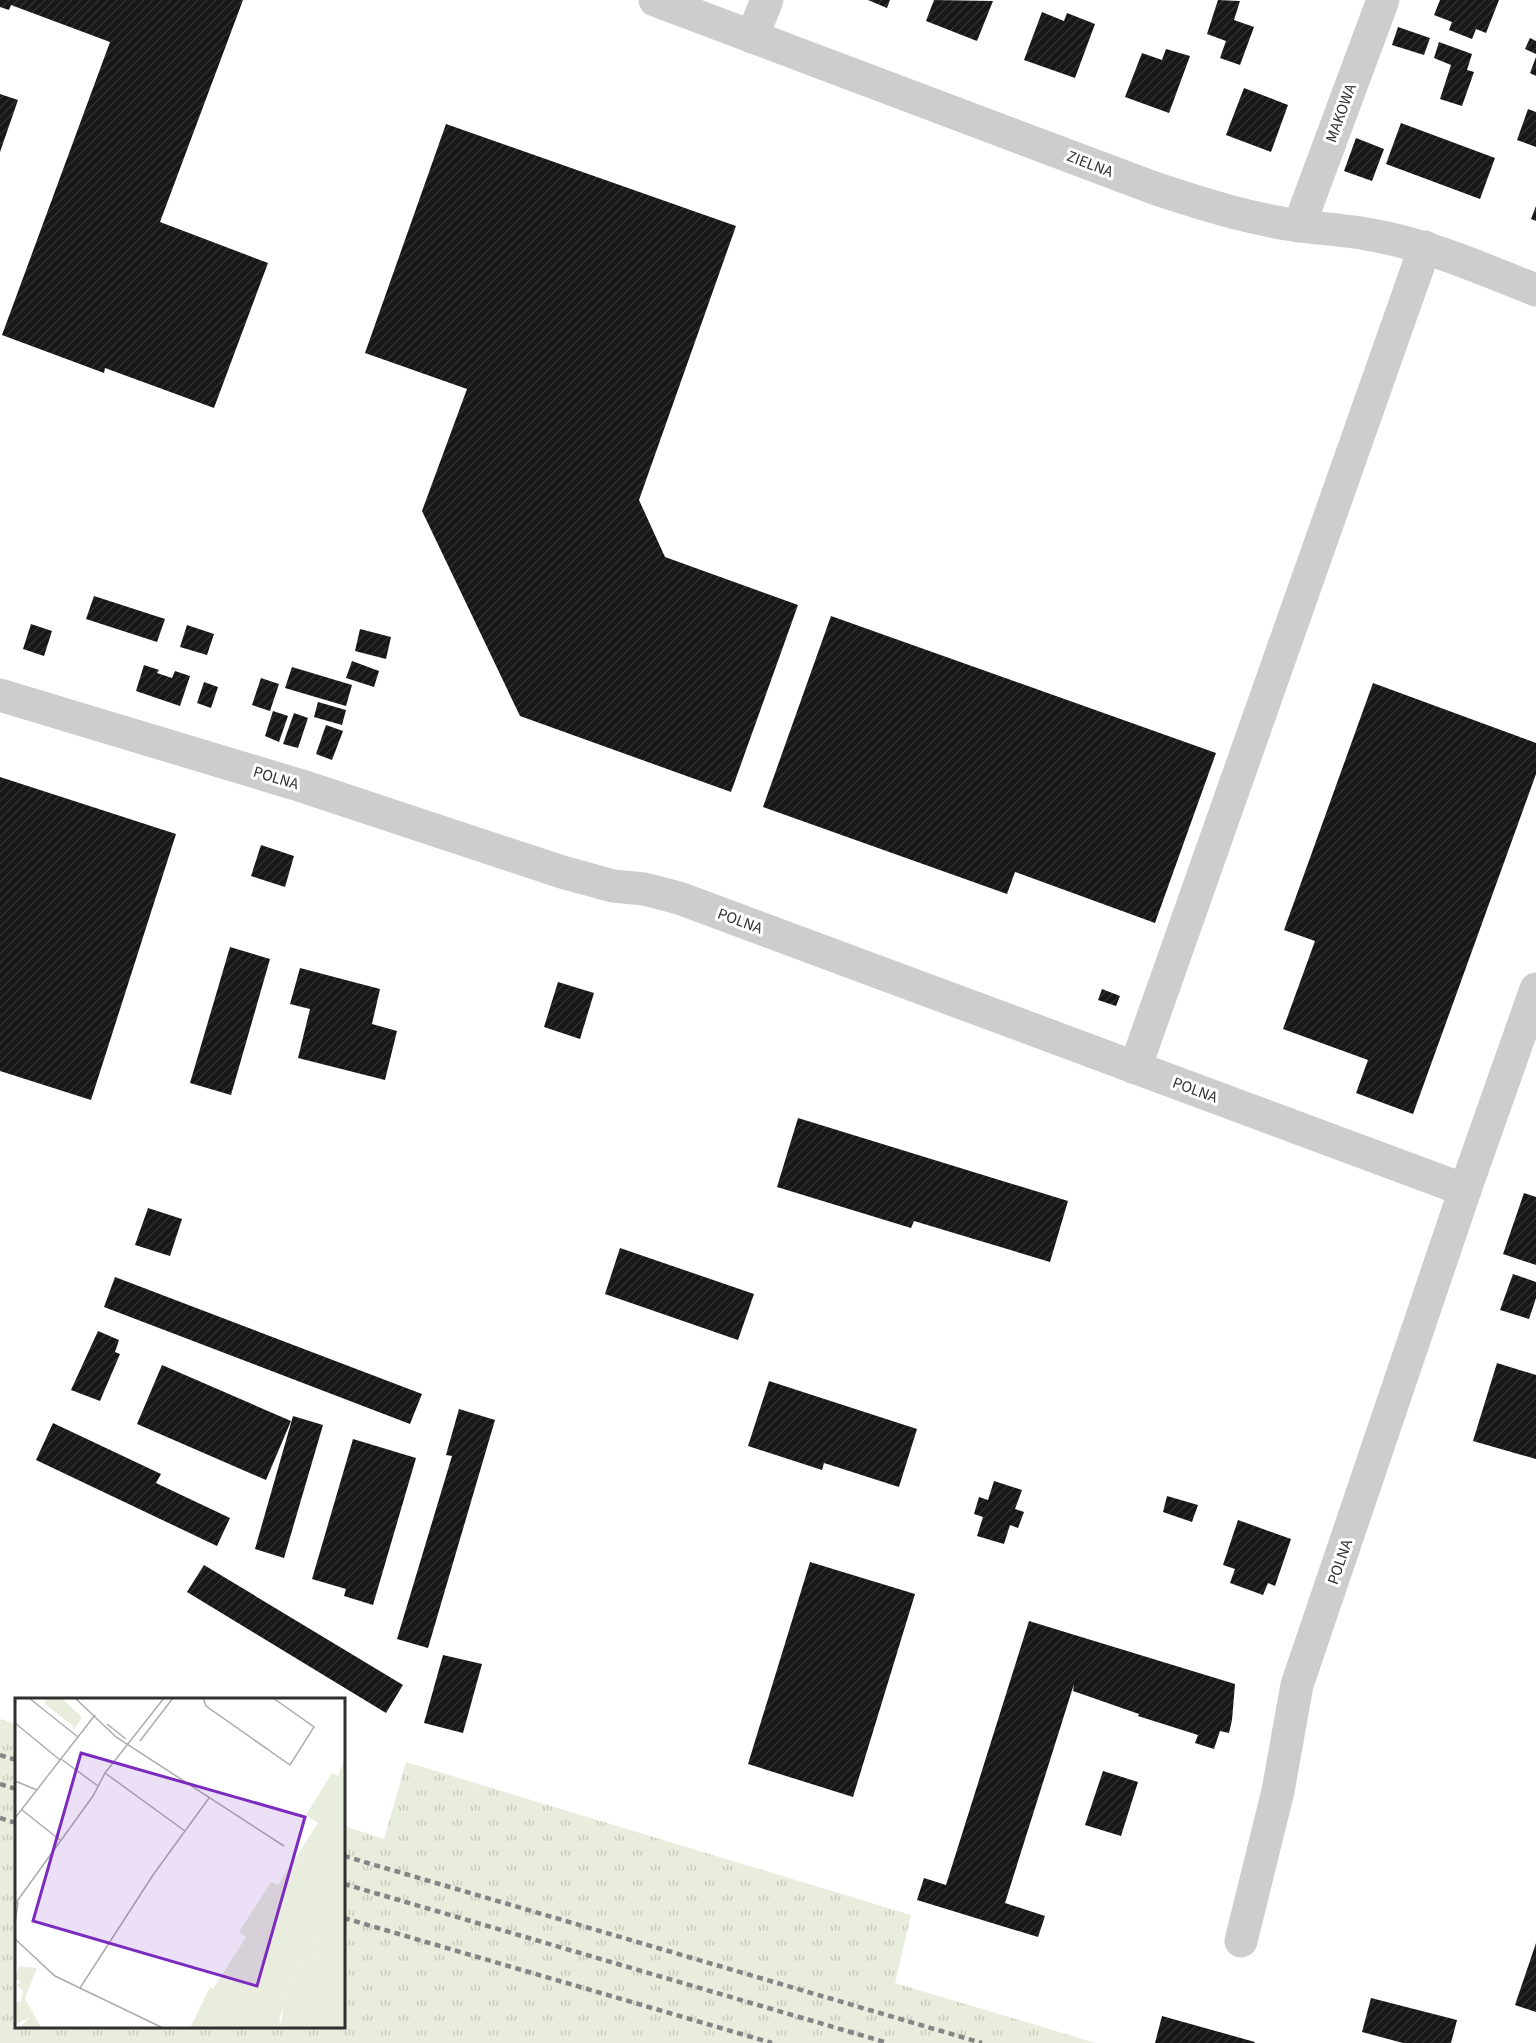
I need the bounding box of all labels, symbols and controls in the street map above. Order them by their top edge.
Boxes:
street label: MAKOWA [1320,80,1362,145]
street label: ZIELNA [1064,145,1117,183]
street label: POLNA [251,761,302,795]
street label: POLNA [714,903,766,939]
street label: POLNA [1169,1072,1221,1108]
street label: POLNA [1322,1536,1358,1588]
inset map [15,1698,345,2028]

